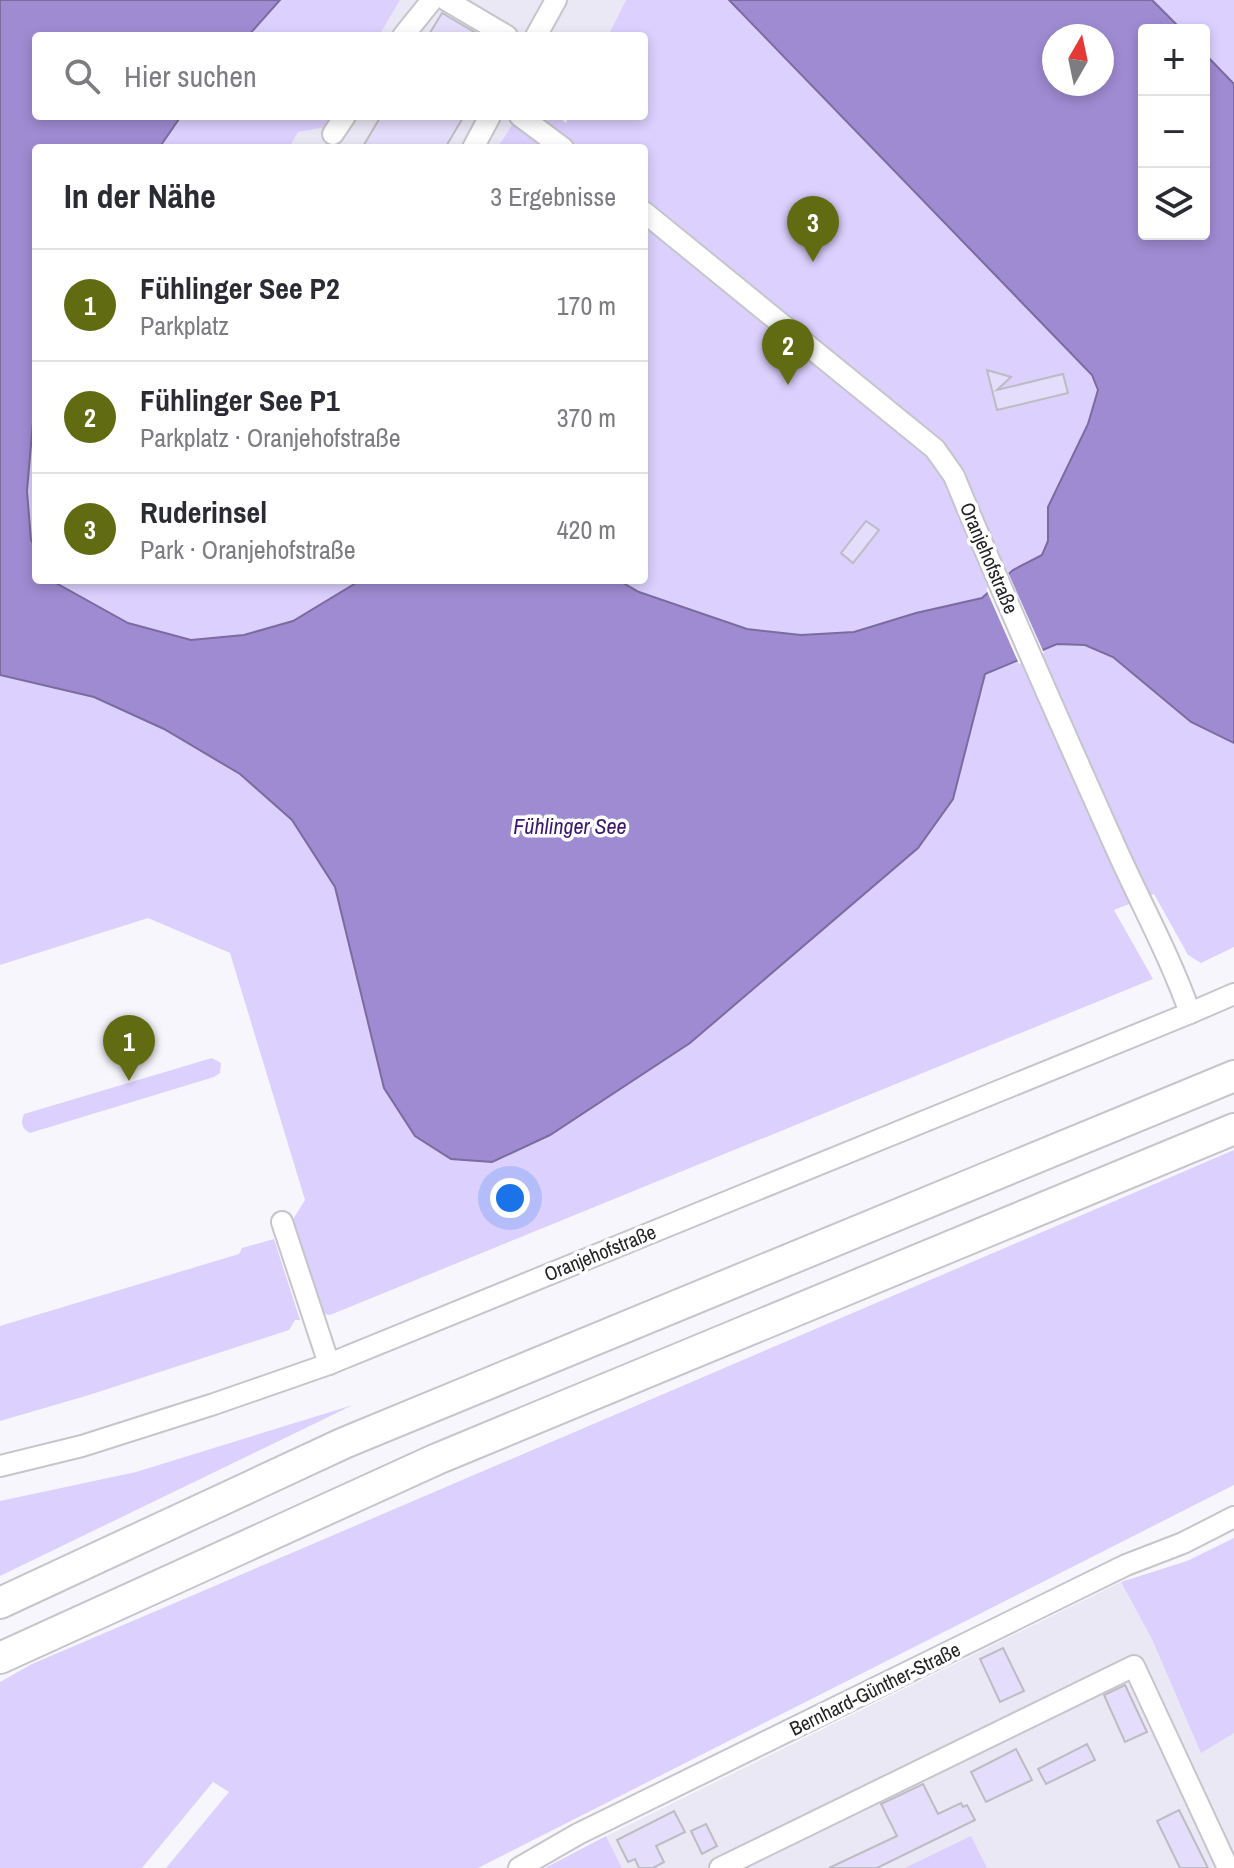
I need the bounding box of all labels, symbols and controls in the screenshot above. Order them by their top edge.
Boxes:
north arrow [1042,24,1114,96]
map controls [1138,24,1210,240]
button: + [1138,24,1210,96]
search box [32,32,648,120]
icon: search [60,54,104,98]
text: Hier suchen [124,56,257,96]
button: − [1138,96,1210,168]
button: layers [1138,168,1210,240]
text: In der Nähe [64,173,216,219]
text: 3 Ergebnisse [490,179,616,214]
pin: 3 [787,196,839,262]
text: Fühlinger See P2 [140,268,340,308]
text: 1 [84,288,96,323]
text: 170 m [557,288,616,323]
text: Parkplatz [140,308,229,343]
pin: 2 [762,319,814,385]
text: Fühlinger See P1 [140,380,340,420]
text: 2 [84,400,96,435]
text: 370 m [557,400,616,435]
text: Parkplatz · Oranjehofstraße [140,420,401,455]
text: Ruderinsel [140,492,267,532]
street label: Oranjehofstraße [954,498,1025,618]
text: 3 [84,512,96,547]
text: 420 m [557,512,616,547]
text: Park · Oranjehofstraße [140,532,356,567]
water label: Fühlinger See [513,811,627,841]
pin: 1 [103,1015,155,1081]
your location [490,1178,530,1218]
street label: Oranjehofstraße [540,1218,660,1287]
street label: Bernhard-Günther-Straße [785,1635,965,1742]

